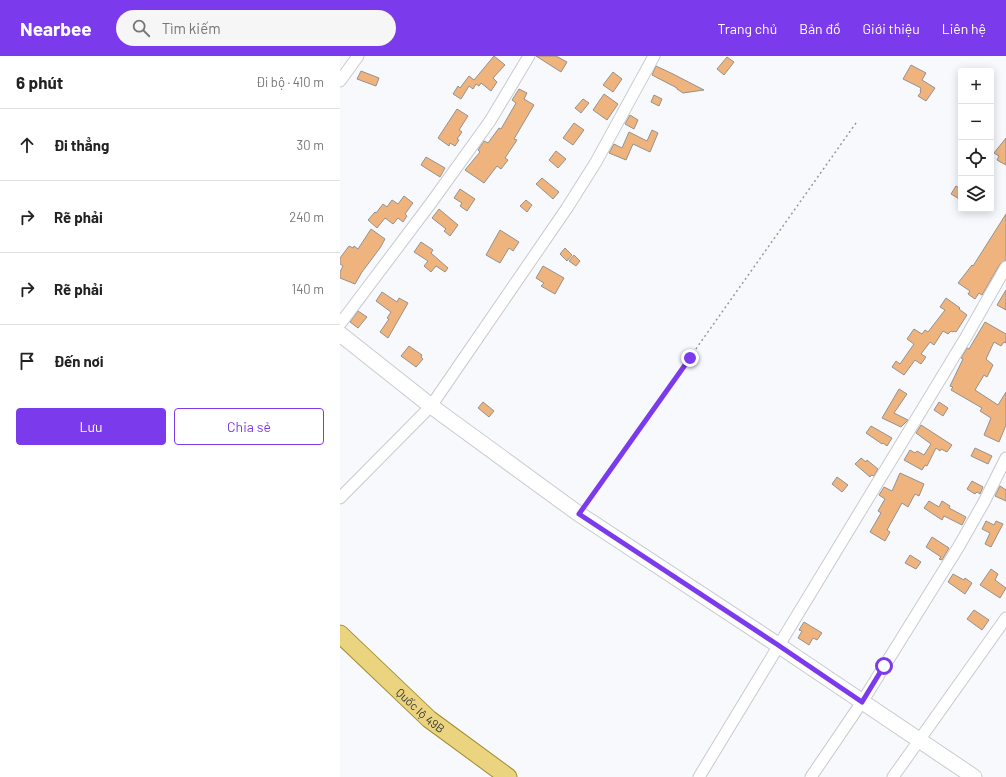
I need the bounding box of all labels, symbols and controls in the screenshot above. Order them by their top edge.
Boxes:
search box [116,10,396,46]
text: Nearbee [20,17,92,40]
icon: search [130,17,152,39]
text: Tìm kiếm [162,19,221,37]
text: Trang chủ [718,20,777,37]
text: Bản đồ [799,20,841,37]
text: Giới thiệu [863,20,920,37]
text: Liên hệ [942,20,986,37]
map controls [958,68,994,212]
button: + [958,68,994,104]
text: 6 phút [16,72,63,92]
text: Đi bộ · 410 m [256,74,324,90]
button: − [958,104,994,140]
icon: ahead [16,134,38,156]
text: Đi thẳng [54,136,109,154]
text: 30 m [297,137,324,153]
button: locate [958,140,994,176]
button: layers [958,176,994,212]
icon: right [16,206,38,228]
text: Rẽ phải [54,208,103,226]
text: 240 m [289,209,324,225]
icon: right [16,278,38,300]
text: Rẽ phải [54,280,103,298]
text: 140 m [292,281,324,297]
route end [681,349,699,367]
icon: arrive [16,350,38,372]
text: Đến nơi [54,352,104,370]
button: Lưu [16,408,166,445]
button: Chia sẻ [174,408,324,445]
route start [875,657,893,675]
street label: Quốc lộ 49B [394,685,448,735]

